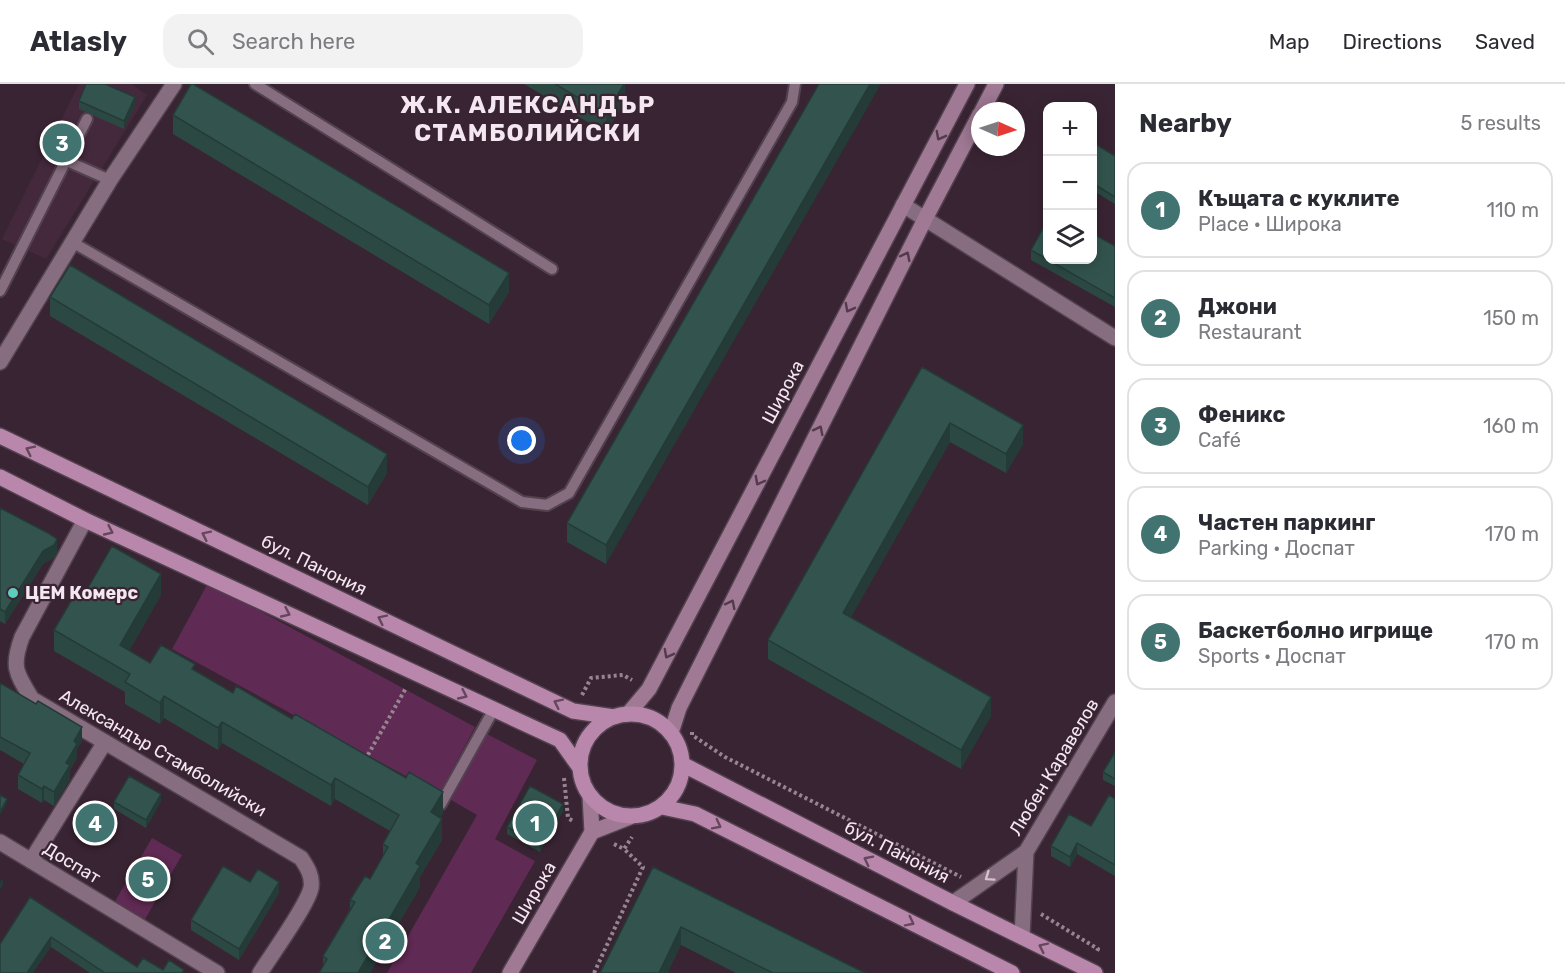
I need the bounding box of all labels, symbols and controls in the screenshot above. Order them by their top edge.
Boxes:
search box [163,14,583,68]
text: Atlasly [30,25,127,58]
icon: search [184,25,217,58]
text: Search here [232,28,355,55]
text: Map [1269,29,1310,54]
text: Directions [1343,29,1442,54]
text: Saved [1475,29,1535,54]
district label: Ж.К. АЛЕКСАНДЪР СТАМБОЛИЙСКИ [400,91,656,147]
north arrow [971,102,1025,156]
map controls [1043,102,1097,264]
button: + [1043,102,1097,156]
text: Nearby [1139,108,1232,139]
text: 5 results [1460,111,1541,135]
pin: 3 [42,120,82,166]
one-way arrow [936,129,947,140]
button: − [1043,156,1097,210]
text: Къщата с куклите [1198,185,1400,212]
text: 1 [1156,198,1165,222]
text: 110 m [1487,198,1539,222]
button: layers [1043,210,1097,264]
text: Place · Широка [1198,212,1342,236]
one-way arrow [899,251,911,262]
text: Джони [1198,293,1277,320]
one-way arrow [845,302,856,313]
text: 2 [1154,306,1167,330]
text: 150 m [1483,306,1539,330]
text: Restaurant [1198,320,1302,344]
street label: Широка [757,356,809,428]
text: Феникс [1198,401,1285,428]
text: 3 [1154,414,1167,438]
text: 160 m [1483,414,1539,438]
your location [507,426,536,455]
one-way arrow [812,426,823,436]
text: Café [1198,428,1241,452]
one-way arrow [26,446,37,458]
one-way arrow [754,475,766,486]
text: Частен паркинг [1198,509,1375,536]
text: 4 [1154,522,1167,546]
text: 170 m [1485,522,1539,546]
one-way arrow [102,524,113,536]
one-way arrow [202,530,213,542]
street label: бул. Панония [258,530,370,600]
text: Parking · Доспат [1198,536,1355,560]
place label: ЦЕМ Комерс [25,582,138,604]
marker: ЦЕМ Комерс [6,586,20,600]
one-way arrow [724,600,735,611]
one-way arrow [279,605,290,617]
one-way arrow [378,615,389,626]
text: Баскетболно игрище [1198,617,1433,644]
text: 5 [1154,630,1167,654]
text: 170 m [1485,630,1539,654]
text: Sports · Доспат [1198,644,1346,668]
one-way arrow [664,647,675,658]
street label: Александър Стамболийски [55,685,271,821]
one-way arrow [456,687,467,699]
street label: Любен Каравелов [1004,694,1104,840]
one-way arrow [553,699,564,711]
pin: 4 [76,800,115,846]
pin: 1 [516,800,554,846]
street label: бул. Панония [841,816,953,888]
one-way arrow [710,818,721,830]
street label: Доспат [39,837,105,889]
pin: 5 [128,856,168,902]
one-way arrow [864,856,874,867]
street label: Широка [507,858,561,928]
one-way arrow [985,870,996,881]
one-way arrow [904,915,914,926]
pin: 2 [366,918,404,964]
one-way arrow [1038,943,1049,954]

